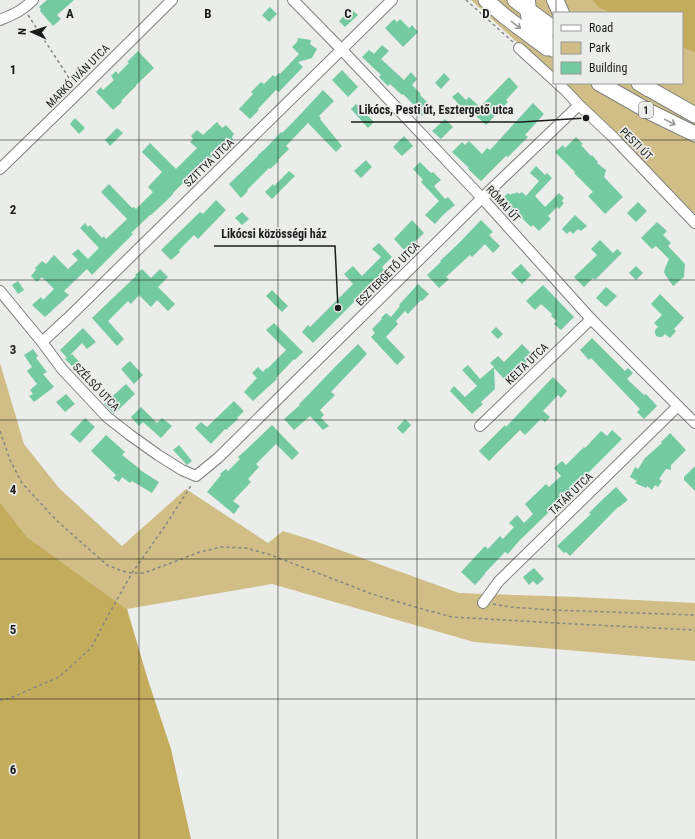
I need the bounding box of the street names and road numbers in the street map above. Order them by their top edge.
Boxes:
street label: MARKÓ IVÁN UTCA [44,41,113,110]
road number: 1 [639,102,653,118]
street label: PESTI ÚT [617,125,655,163]
street label: SZITTYA UTCA [181,136,237,190]
street label: RÓMAI ÚT [483,183,523,225]
street label: ESZTERGETŐ UTCA [353,239,423,309]
street label: KELTA UTCA [503,340,551,387]
street label: SZÉLSŐ UTCA [70,360,122,414]
street label: TATÁR UTCA [547,470,596,518]

